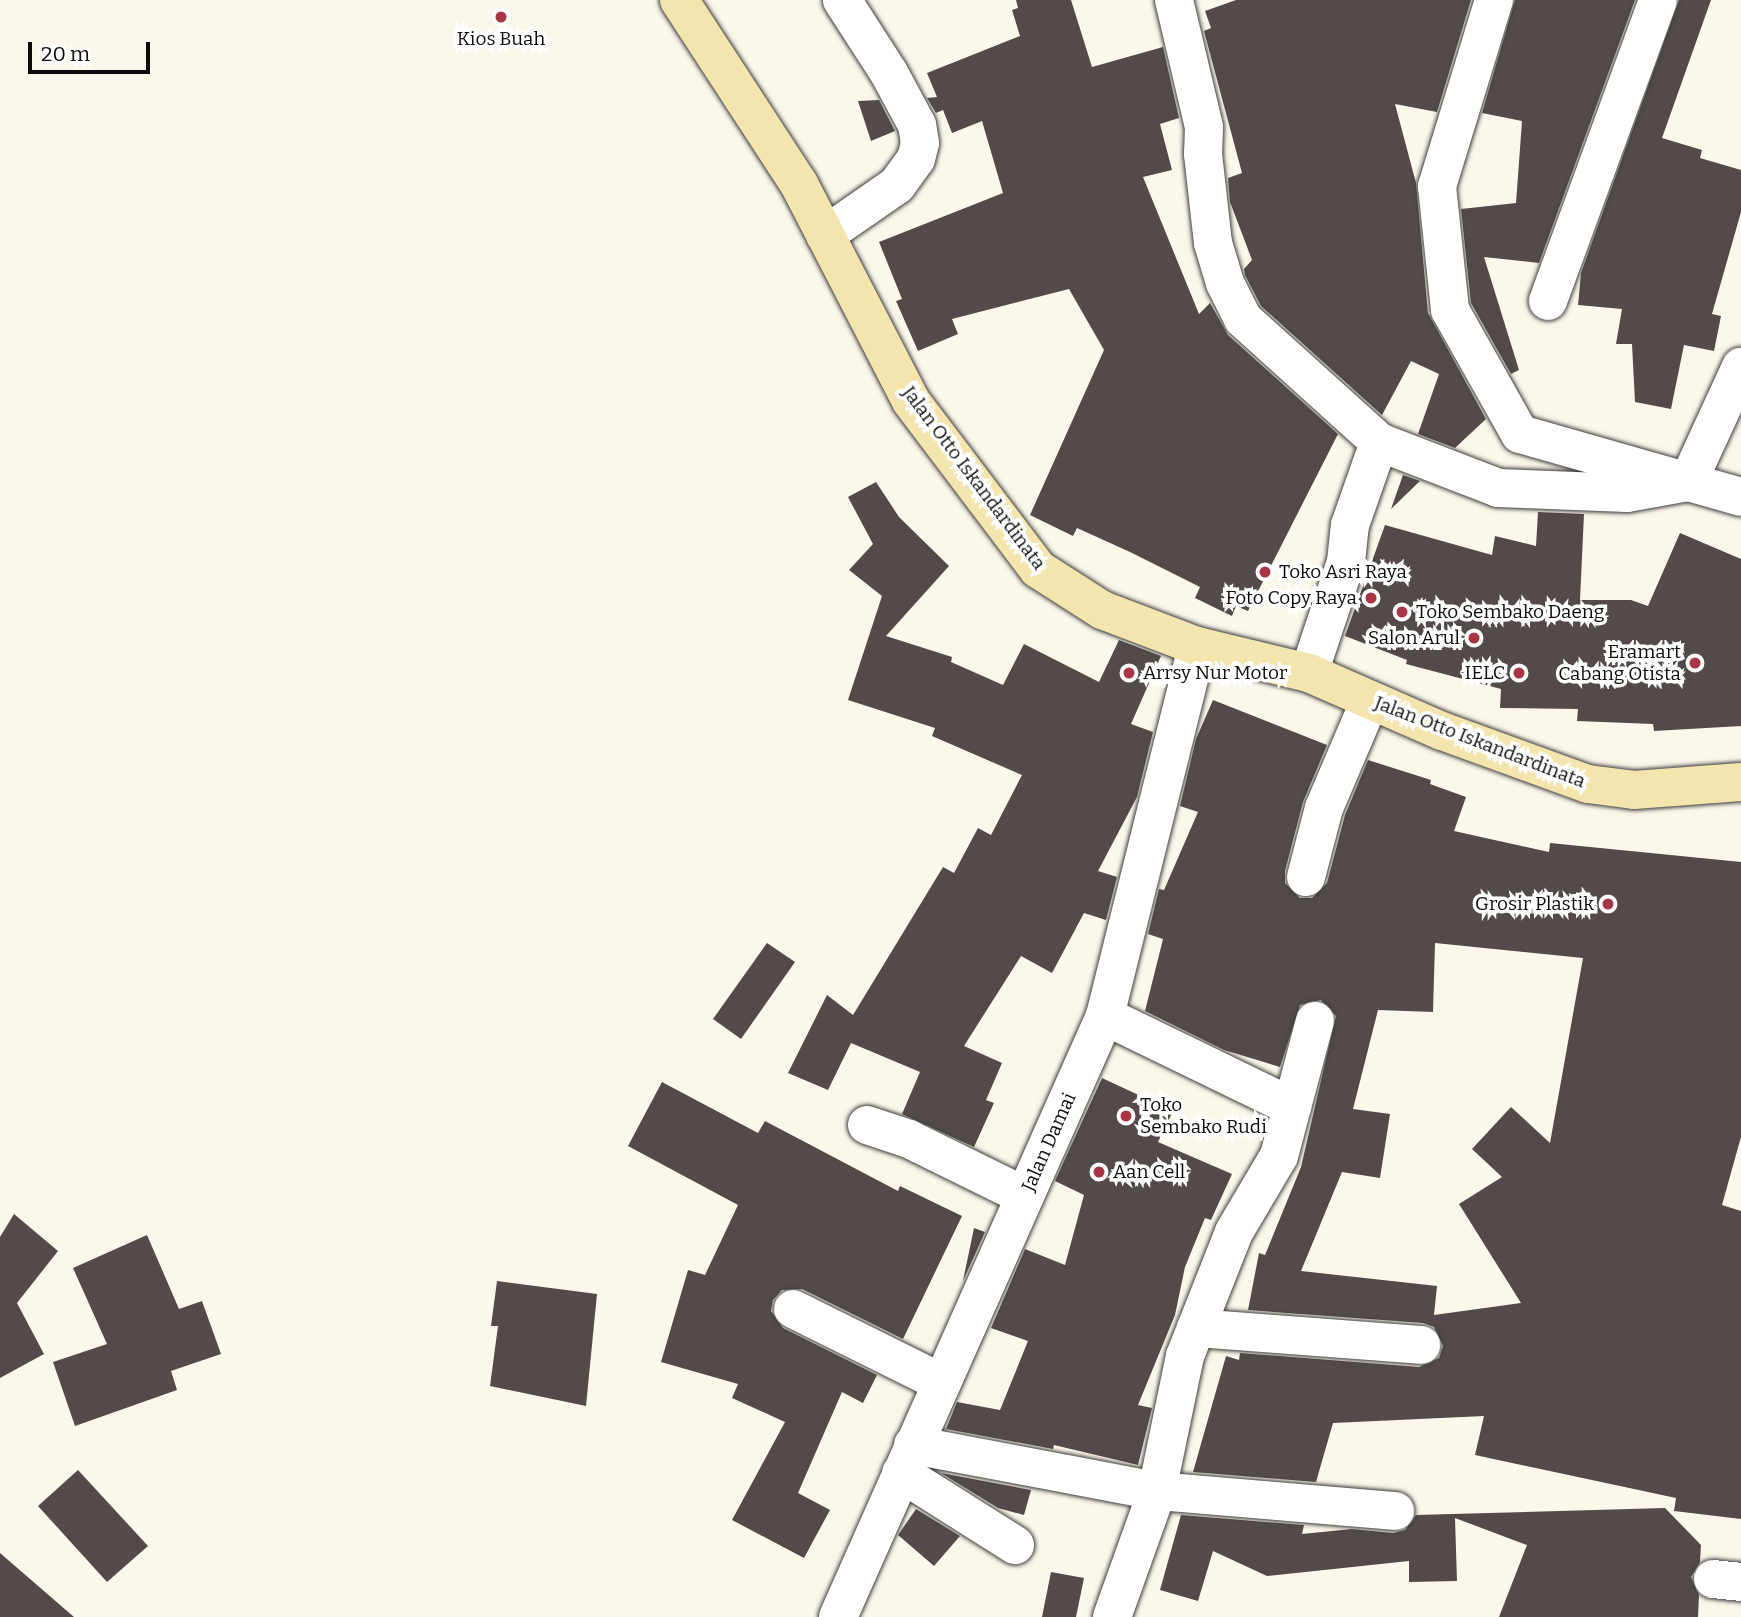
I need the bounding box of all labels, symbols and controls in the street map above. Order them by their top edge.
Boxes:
marker: Kios Buah [493,9,509,25]
scale bar [32,28,154,72]
place label: Kios Buah [457,28,545,50]
text: 20 m [41,41,90,67]
street label: Jalan Otto Iskandardinata [898,382,1050,574]
place label: Toko Asri Raya [1279,561,1407,583]
marker: Toko Asri Raya [1257,564,1273,580]
place label: Foto Copy Raya [1225,587,1357,609]
marker: Foto Copy Raya [1363,590,1379,606]
place label: Toko Sembako Daeng [1416,601,1604,623]
marker: Toko Sembako Daeng [1394,604,1410,620]
place label: Salon Arul [1368,627,1460,649]
marker: Salon Arul [1466,630,1482,646]
place label: Eramart Cabang Otista [1558,641,1681,685]
marker: Eramart Cabang Otista [1687,655,1703,671]
place label: Arrsy Nur Motor [1143,662,1287,684]
place label: IELC [1464,662,1505,684]
marker: Arrsy Nur Motor [1121,665,1137,681]
marker: IELC [1511,665,1527,681]
street label: Jalan Otto Iskandardinata [1371,691,1589,793]
place label: Grosir Plastik [1475,893,1594,915]
marker: Grosir Plastik [1600,896,1616,912]
street label: Jalan Damai [1017,1089,1081,1195]
place label: Toko Sembako Rudi [1140,1094,1267,1138]
marker: Toko Sembako Rudi [1118,1108,1134,1124]
place label: Aan Cell [1113,1161,1185,1183]
marker: Aan Cell [1091,1164,1107,1180]

